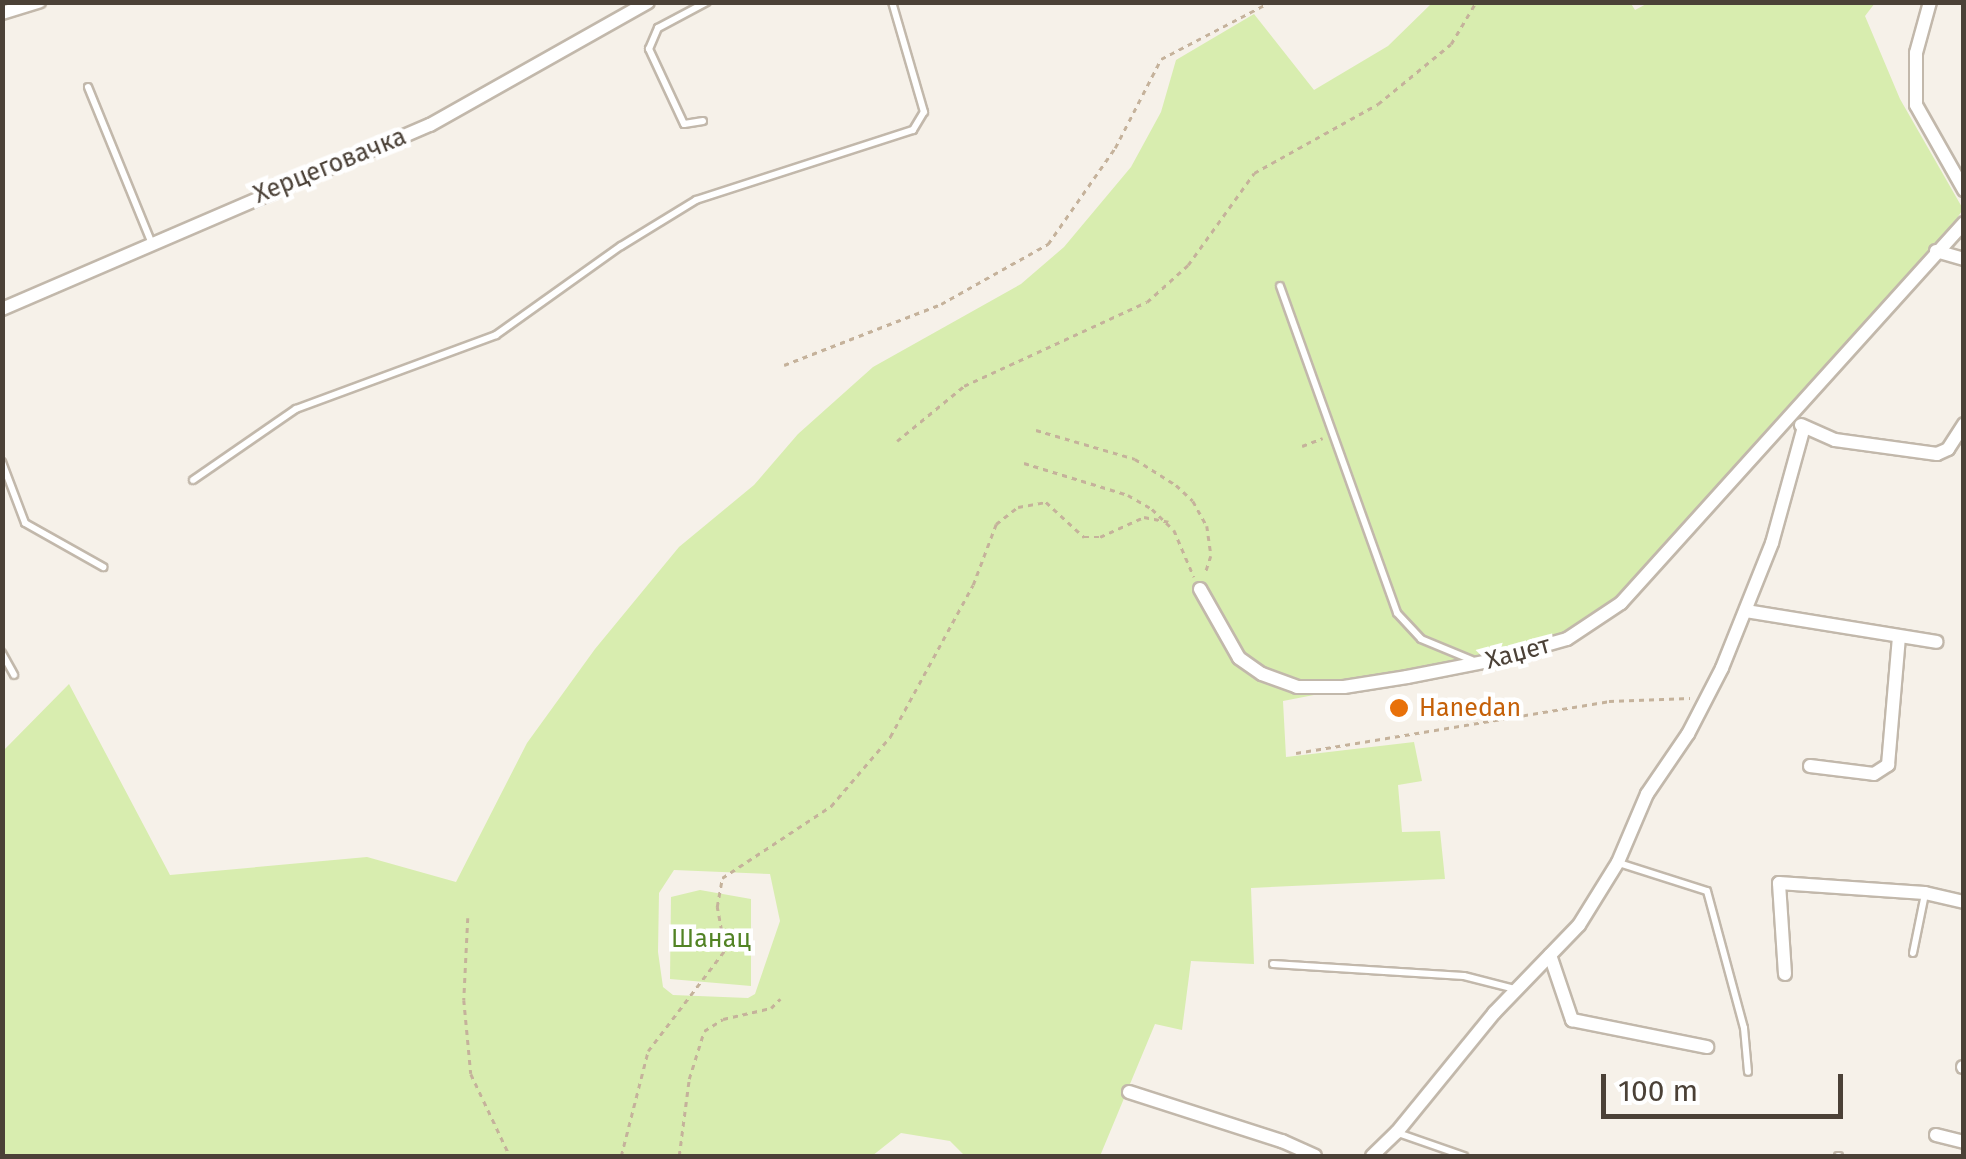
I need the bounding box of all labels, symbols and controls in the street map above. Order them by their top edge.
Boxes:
street label: Херцеговачка [249,122,411,210]
street label: Хаџет [1482,630,1554,676]
place label: Hanedan [1419,693,1521,723]
marker: Hanedan [1388,697,1410,719]
park label: Шанац [671,924,751,954]
scale bar [1606,1054,1848,1116]
text: 100 m [1618,1073,1698,1109]

